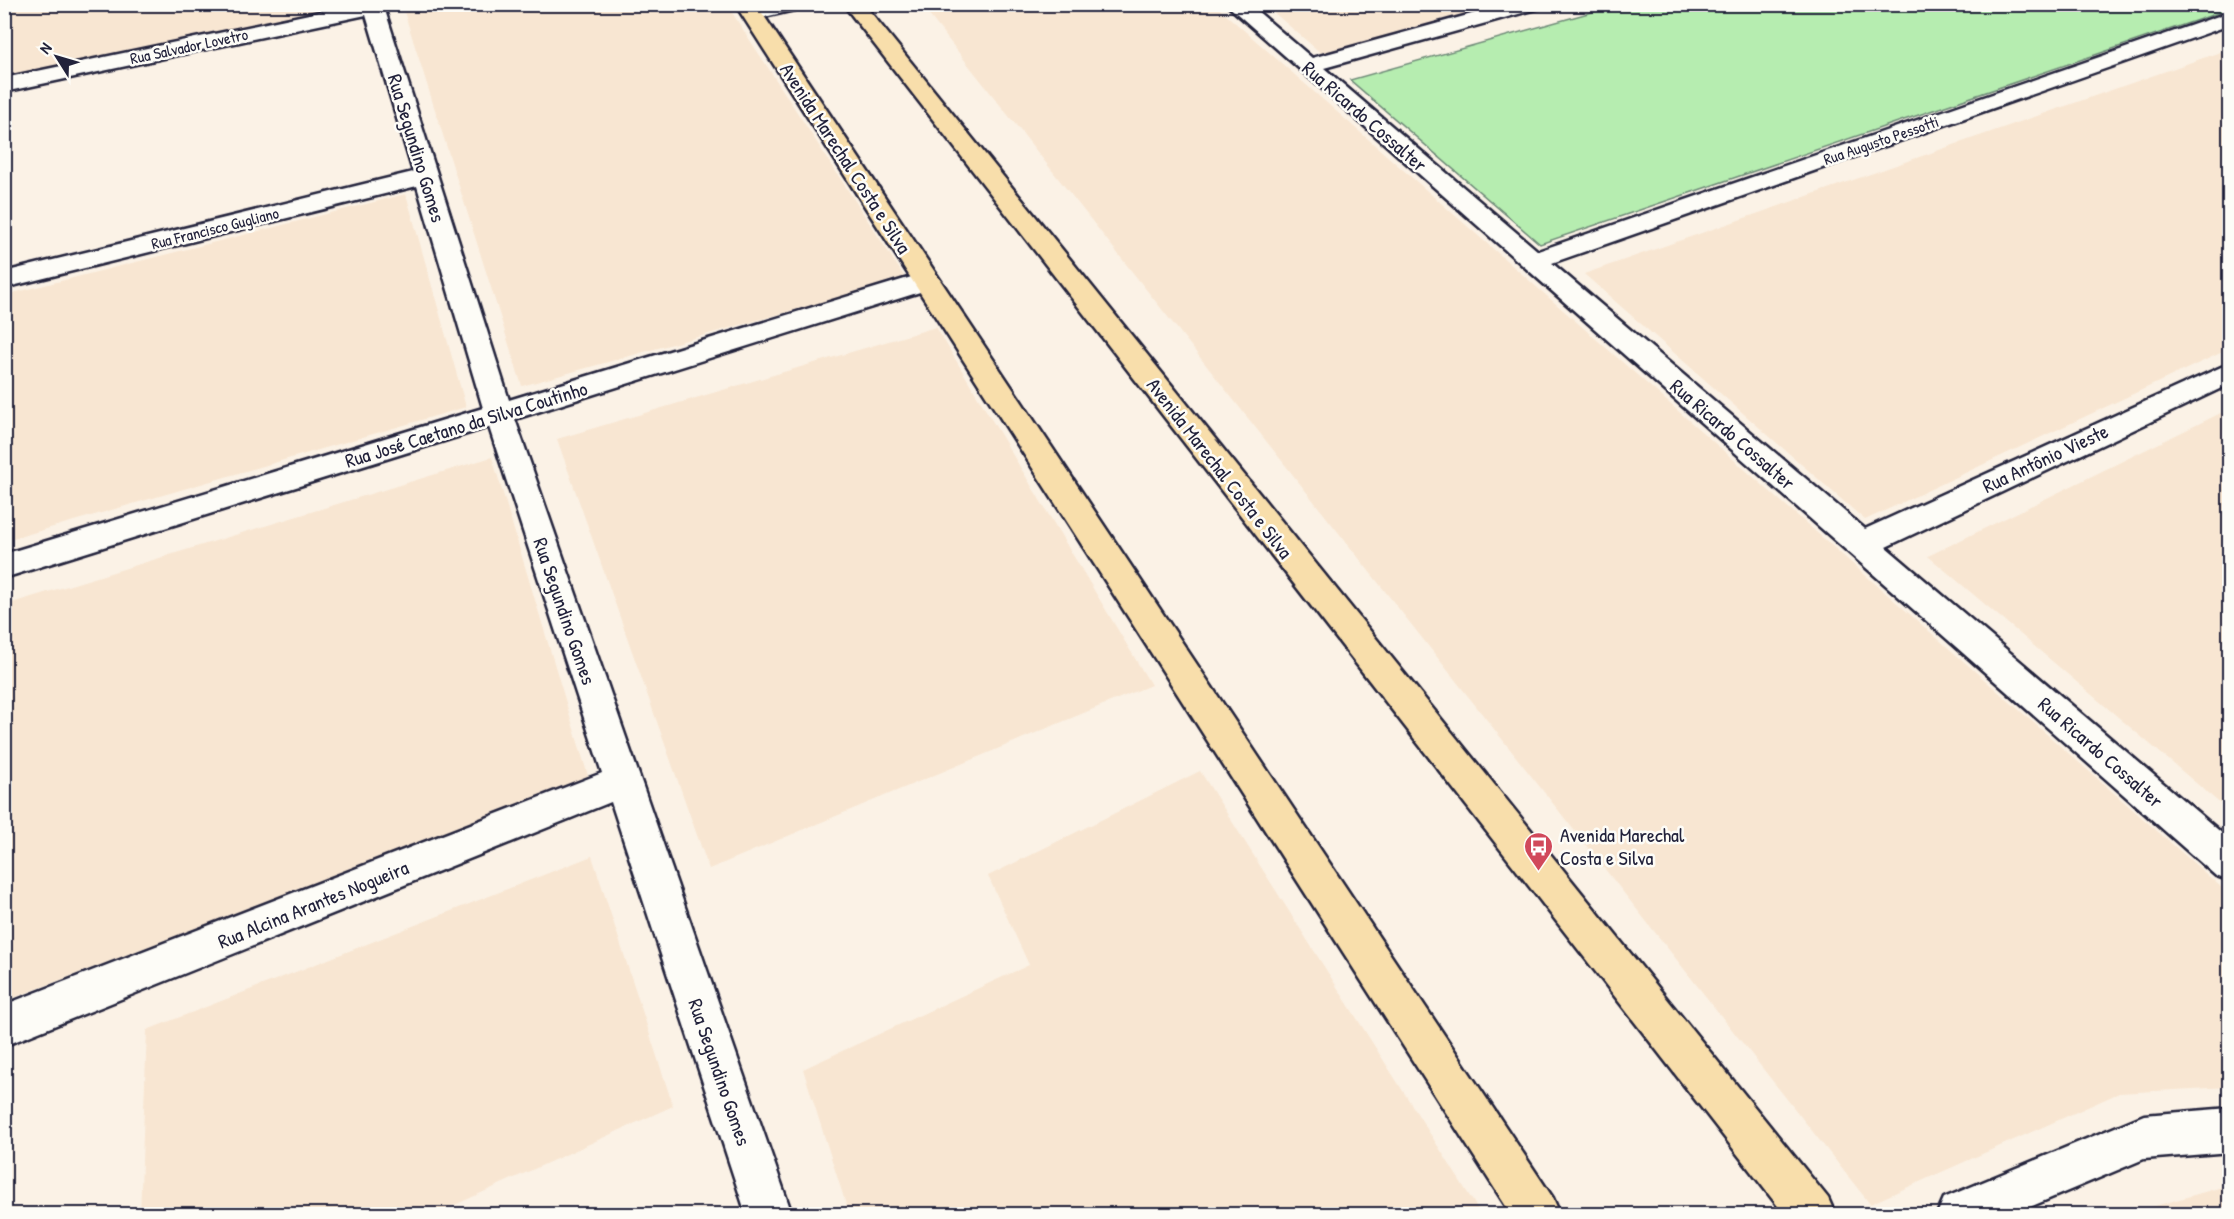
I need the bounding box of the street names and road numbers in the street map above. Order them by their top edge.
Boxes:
street label: Rua Salvador Lovetro [128,23,251,69]
street label: Rua Ricardo Cossalter [1297,54,1433,178]
street label: Avenida Marechal Costa e Silva [774,57,918,259]
street label: Rua Segundino Gomes [382,71,452,226]
street label: Rua Augusto Pessotti [1820,110,1942,170]
street label: Rua Francisco Gugliano [149,201,282,254]
street label: Avenida Marechal Costa e Silva [1141,372,1299,564]
street label: Rua Ricardo Cossalter [1665,372,1801,496]
street label: Rua José Caetano da Silva Coutinho [342,374,590,474]
street label: Rua Antônio Vieste [1978,417,2112,499]
street label: Rua Segundino Gomes [527,534,603,688]
street label: Rua Ricardo Cossalter [2033,690,2169,814]
street label: Rua Alcina Arantes Nogueira [214,853,412,955]
street label: Rua Segundino Gomes [682,995,758,1149]

